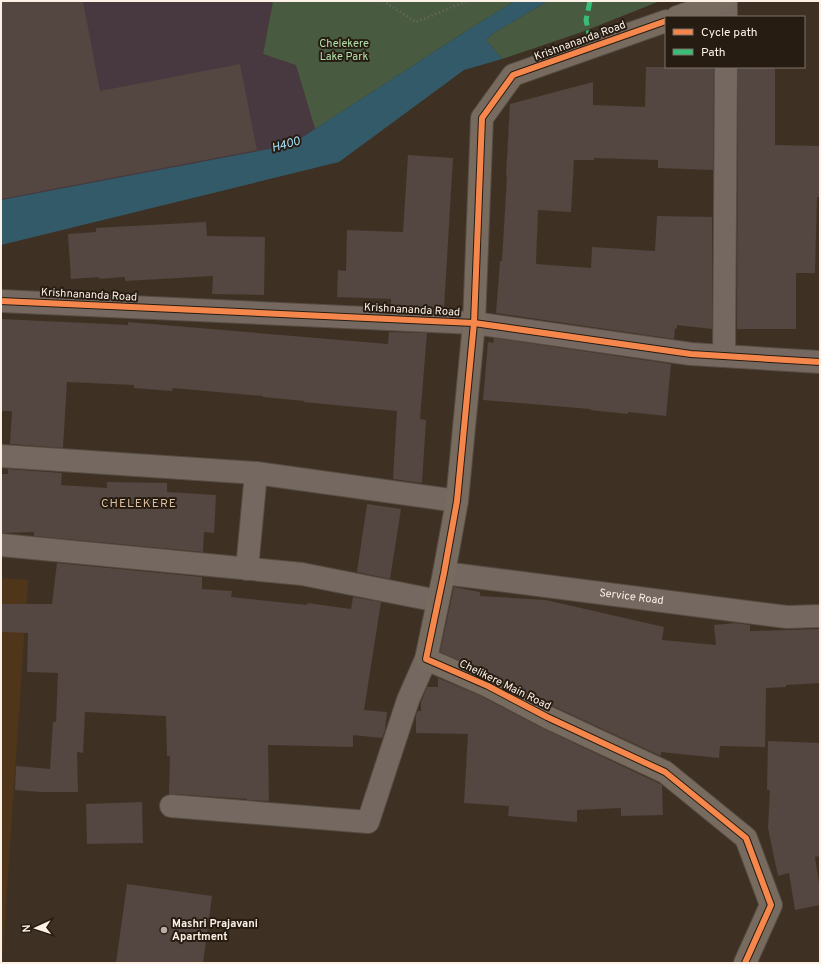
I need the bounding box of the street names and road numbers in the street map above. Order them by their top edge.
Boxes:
street label: Krishnananda Road [532,18,628,64]
street label: Krishnananda Road [40,285,138,305]
street label: Krishnananda Road [363,300,461,320]
street label: Service Road [598,586,665,608]
street label: Chelikere Main Road [457,657,553,713]

